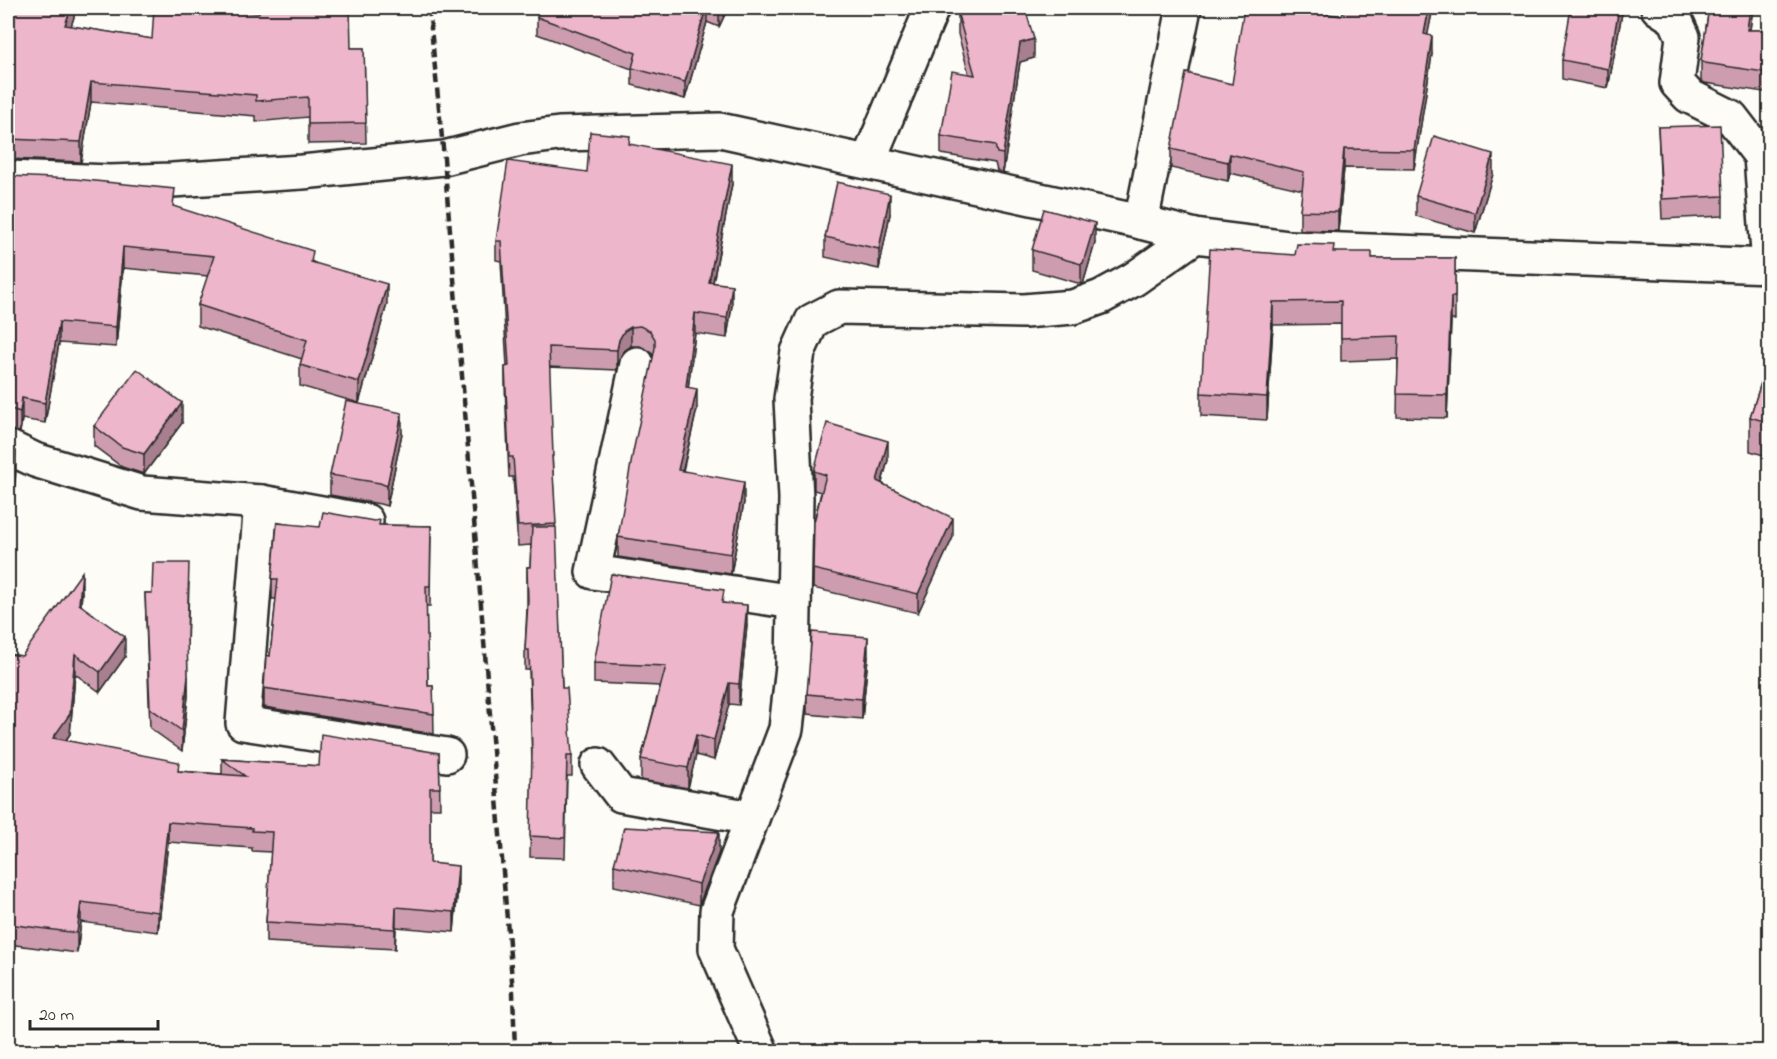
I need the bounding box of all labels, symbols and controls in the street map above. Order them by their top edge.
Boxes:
scale bar [30,993,158,1031]
text: 20 m [39,1003,74,1029]

